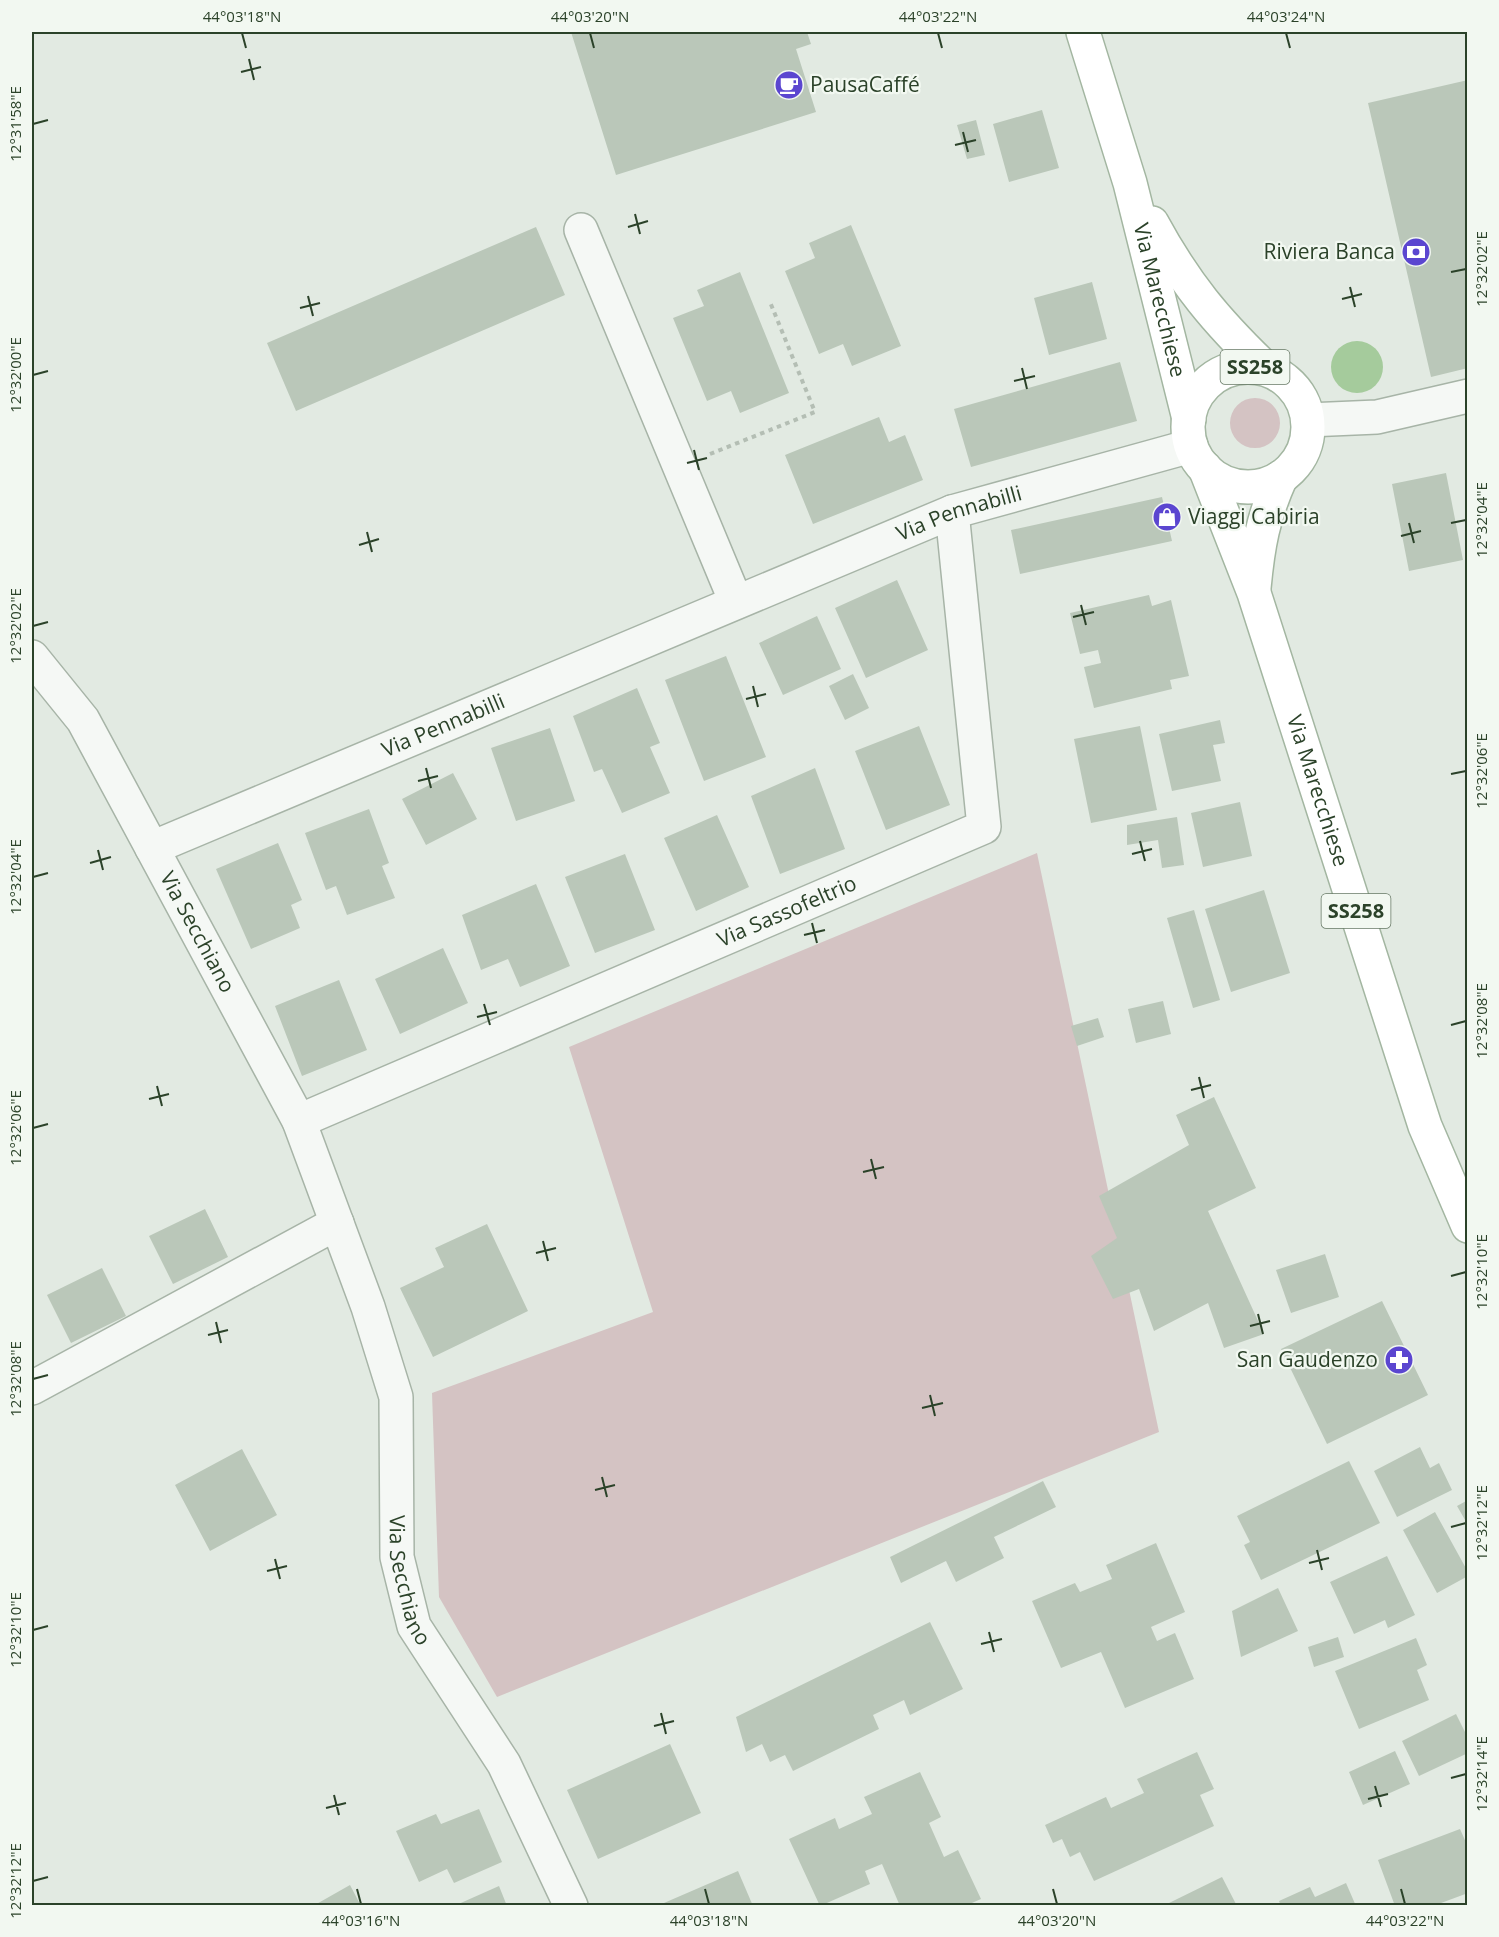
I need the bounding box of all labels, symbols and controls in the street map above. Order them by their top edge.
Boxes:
text: 44°03'18"N [203,6,281,26]
text: 44°03'20"N [551,6,629,26]
text: 44°03'22"N [899,6,977,26]
text: 44°03'24"N [1247,6,1325,26]
cafe icon: PausaCaffé [773,69,805,101]
place label: PausaCaffé [810,70,920,98]
text: 12°31'58"E [5,86,25,162]
street label: Via Marecchiese [1128,220,1193,380]
text: 12°32'02"E [1471,231,1491,307]
bank icon: Riviera Banca [1400,236,1432,268]
place label: Riviera Banca [1264,237,1395,265]
text: 12°32'00"E [5,337,25,413]
road number: SS258 [1220,350,1290,384]
street label: Via Pennabilli [892,478,1025,547]
text: 12°32'04"E [1471,482,1491,558]
shop icon: Viaggi Cabiria [1151,501,1183,533]
place label: Viaggi Cabiria [1188,502,1320,530]
text: 12°32'02"E [5,588,25,664]
street label: Via Pennabilli [377,686,509,763]
street label: Via Marecchiese [1281,711,1356,870]
text: 12°32'06"E [1471,733,1491,809]
text: 12°32'04"E [5,839,25,915]
street label: Via Secchiano [154,866,242,997]
street label: Via Sassofeltrio [713,868,861,953]
road number: SS258 [1322,894,1390,928]
text: 12°32'08"E [1471,983,1491,1059]
text: 12°32'06"E [5,1090,25,1166]
text: 12°32'10"E [1471,1234,1491,1310]
text: 12°32'08"E [5,1341,25,1417]
pharmacy icon: San Gaudenzo [1383,1344,1415,1376]
place label: San Gaudenzo [1237,1345,1378,1373]
text: 12°32'12"E [1471,1485,1491,1561]
street label: Via Secchiano [384,1515,438,1650]
text: 12°32'10"E [5,1592,25,1668]
text: 12°32'14"E [1471,1736,1491,1812]
text: 12°32'12"E [5,1843,25,1919]
text: 44°03'16"N [322,1910,400,1930]
text: 44°03'18"N [670,1910,748,1930]
text: 44°03'20"N [1018,1910,1096,1930]
text: 44°03'22"N [1366,1910,1444,1930]

